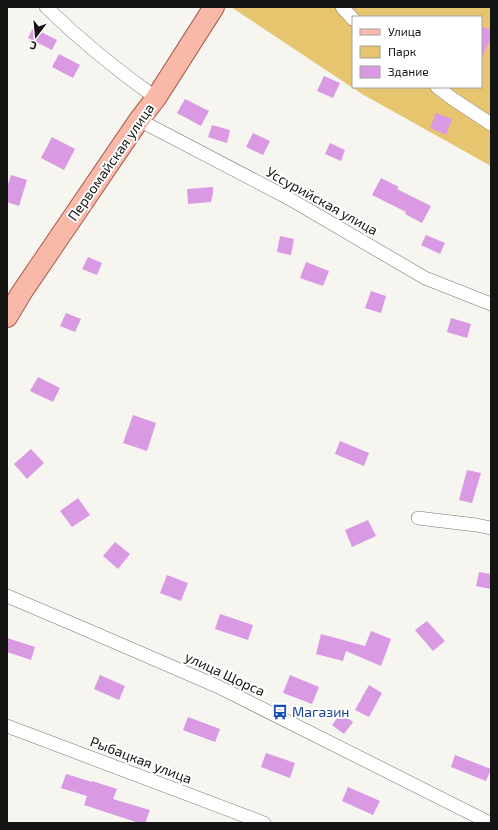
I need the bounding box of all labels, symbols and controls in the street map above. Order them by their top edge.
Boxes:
north arrow [16,16,56,56]
legend [352,16,482,88]
text: Улица [388,24,421,38]
text: С [28,39,38,53]
text: Парк [388,44,417,58]
text: Здание [388,64,429,78]
street label: Первомайская улица [64,100,157,224]
street label: Уссурийская улица [263,163,381,238]
street label: улица Щорса [182,648,268,699]
bus stop icon: Магазин [271,703,289,721]
place label: Магазин [292,703,350,720]
street label: Рыбацкая улица [88,732,194,787]

